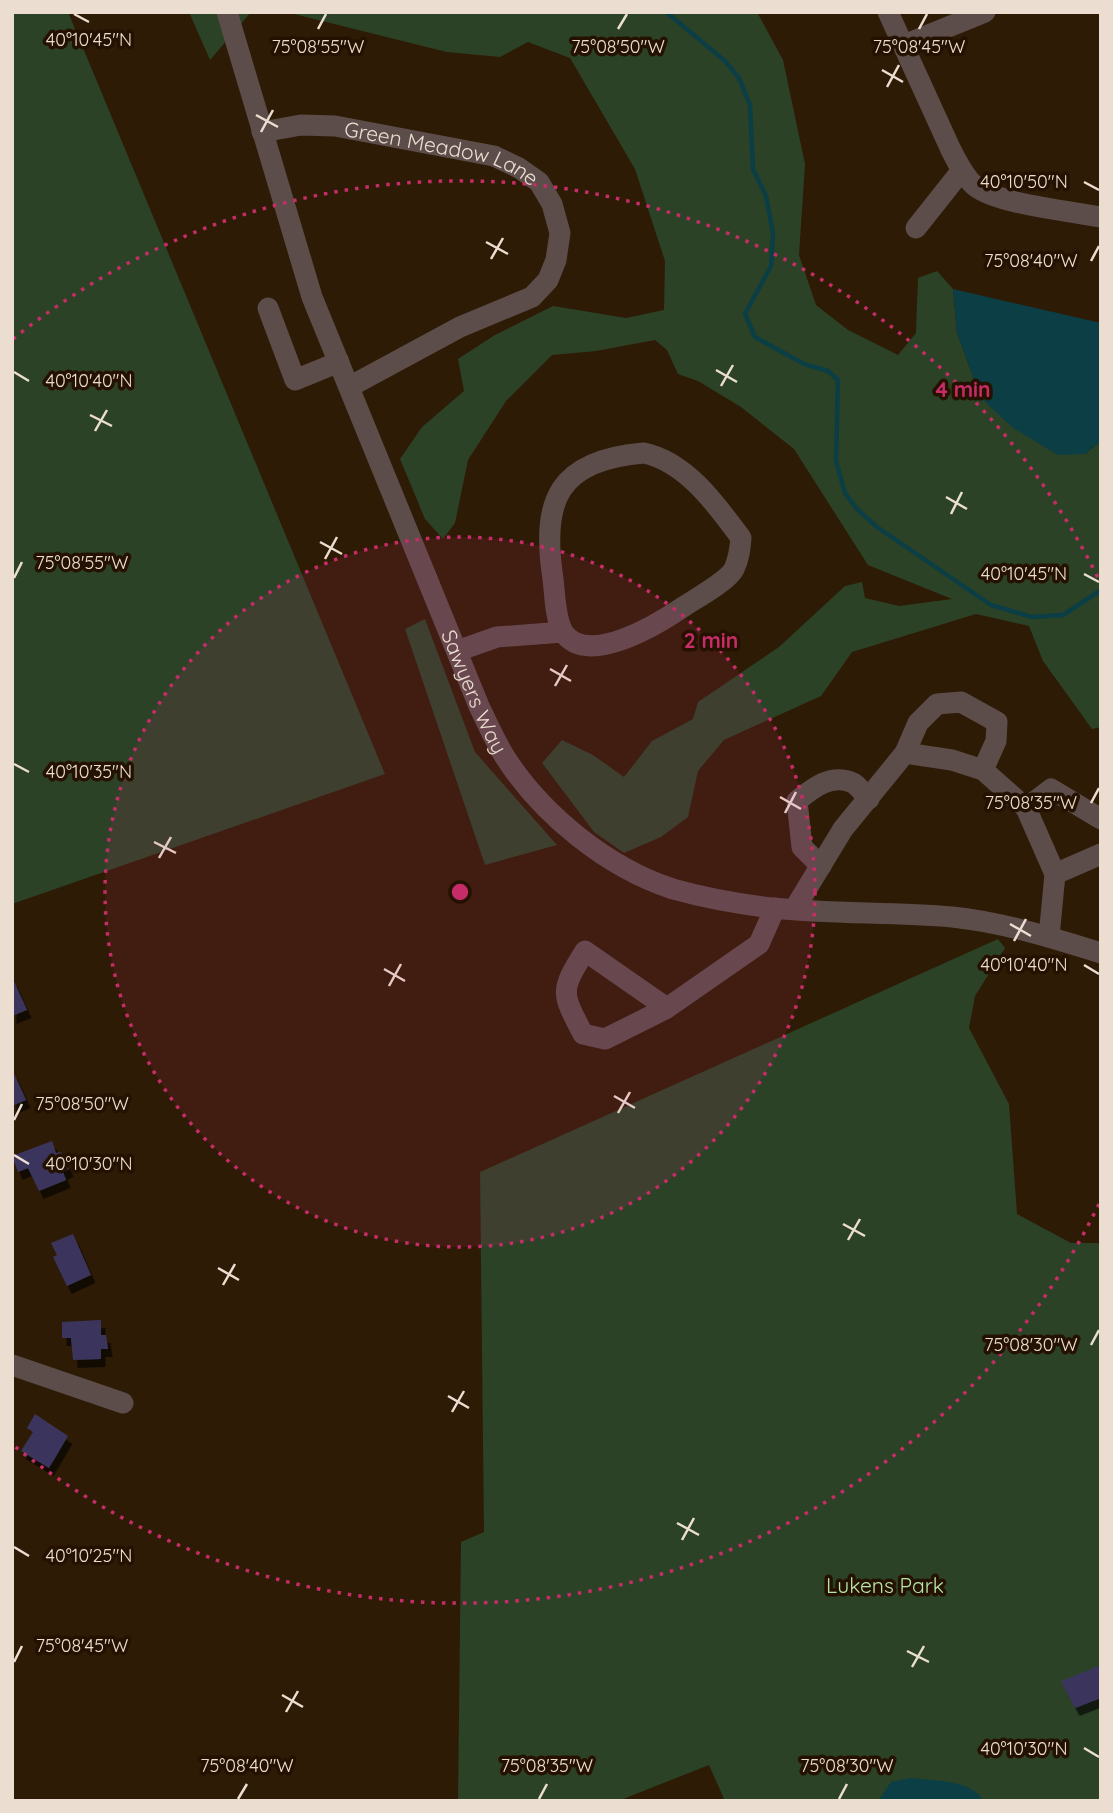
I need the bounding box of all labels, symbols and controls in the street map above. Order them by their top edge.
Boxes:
text: 40°10'45"N [46,28,132,51]
text: 75°08'55"W [272,35,364,58]
text: 75°08'50"W [571,35,665,58]
text: 75°08'45"W [873,35,965,58]
street label: Green Meadow Lane [342,115,544,191]
text: 40°10'50"N [980,170,1068,193]
text: 75°08'40"W [984,249,1078,272]
text: 40°10'40"N [45,369,133,392]
text: 4 min [935,376,991,402]
text: 75°08'55"W [36,551,128,574]
text: 40°10'45"N [981,562,1067,585]
street label: Sawyers Way [436,626,513,758]
text: 2 min [684,627,738,653]
text: 40°10'35"N [46,760,132,783]
text: 75°08'35"W [985,791,1077,814]
centre of rings [448,880,472,904]
text: 40°10'40"N [980,953,1068,976]
text: 75°08'50"W [35,1092,129,1115]
text: 40°10'30"N [45,1152,133,1175]
text: 75°08'30"W [984,1333,1078,1356]
text: 40°10'25"N [46,1544,132,1567]
park label: Lukens Park [826,1572,944,1598]
text: 75°08'45"W [36,1634,128,1657]
text: 40°10'30"N [980,1737,1068,1760]
text: 75°08'40"W [200,1754,294,1777]
text: 75°08'35"W [501,1754,593,1777]
text: 75°08'30"W [800,1754,894,1777]

